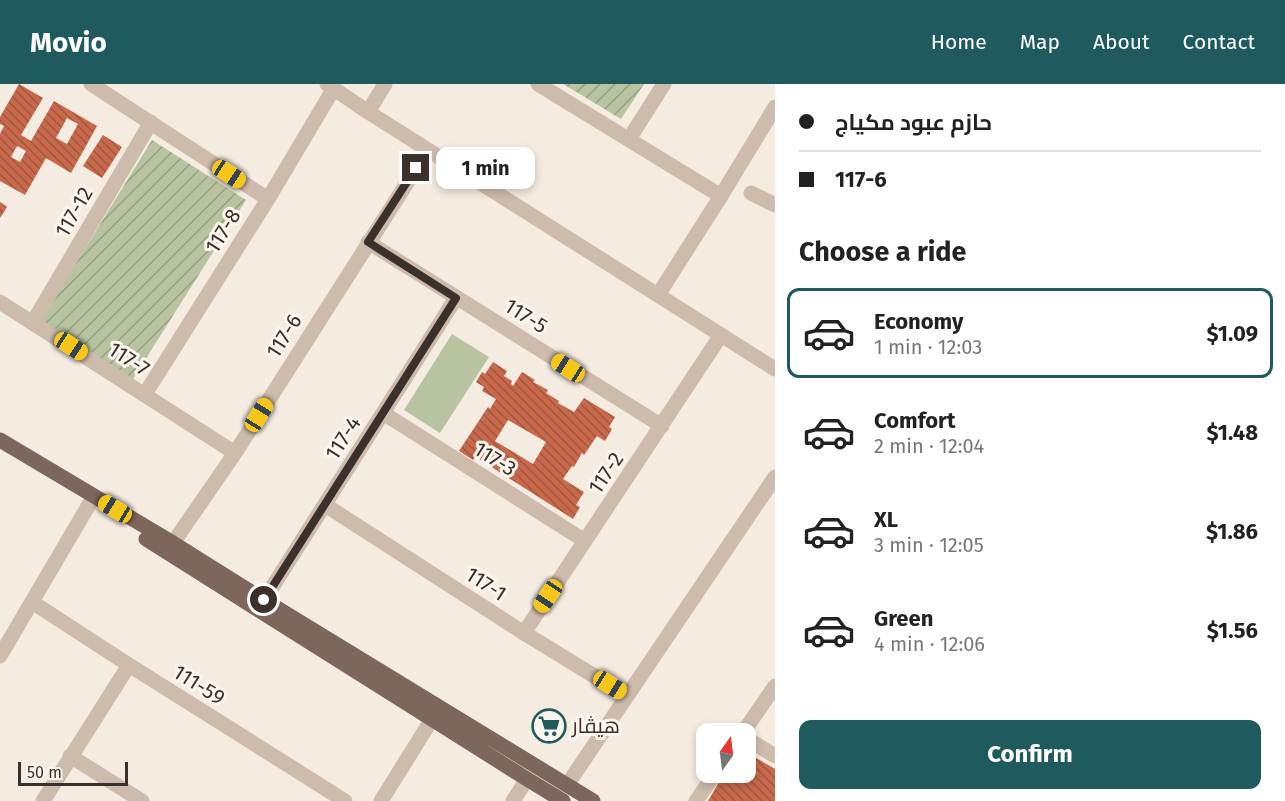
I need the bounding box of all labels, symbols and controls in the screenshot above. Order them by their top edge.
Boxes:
text: Movio [30,26,107,59]
text: Home [931,29,987,55]
text: Map [1020,29,1060,55]
text: About [1093,29,1150,55]
text: Contact [1183,29,1255,55]
text: حازم عبود مكياج [835,109,992,136]
callout: 1 min [437,147,536,189]
route end [402,154,429,181]
text: 1 min [461,156,510,180]
car [209,157,249,191]
text: 117-6 [835,166,887,193]
street label: 117-12 [49,182,99,242]
street label: 117-8 [199,204,247,258]
text: Choose a ride [799,236,966,268]
street label: 117-5 [500,293,552,339]
icon: car [802,306,856,360]
text: Economy [874,308,963,335]
street label: 117-6 [261,309,307,363]
text: $1.09 [1207,320,1258,347]
car [51,329,91,363]
text: 1 min · 12:03 [874,335,982,359]
street label: 117-7 [104,336,154,382]
car [548,351,588,385]
car [242,395,276,435]
icon: car [802,405,856,459]
text: Comfort [874,407,955,434]
street label: 117-4 [319,411,367,465]
text: $1.48 [1206,419,1258,446]
text: 2 min · 12:04 [874,434,984,458]
street label: 117-3 [469,436,521,482]
street label: 117-2 [583,447,629,499]
car [95,492,135,526]
icon: car [802,504,856,558]
text: XL [874,506,898,533]
text: $1.86 [1206,518,1258,545]
text: 3 min · 12:05 [874,533,984,557]
street label: 117-1 [461,561,511,607]
car [530,576,566,616]
route start [250,586,277,613]
icon: car [802,603,856,657]
text: Green [874,605,933,632]
text: $1.56 [1207,617,1258,644]
text: 4 min · 12:06 [874,632,985,656]
street label: 111-59 [168,659,230,711]
car [590,668,630,702]
supermarket icon: هيڤار [531,708,567,744]
place label: هيڤار [571,713,620,739]
button: Confirm [799,720,1261,789]
north arrow [696,723,756,783]
map controls [696,723,756,783]
scale bar [18,759,128,786]
text: 50 m [27,763,62,782]

